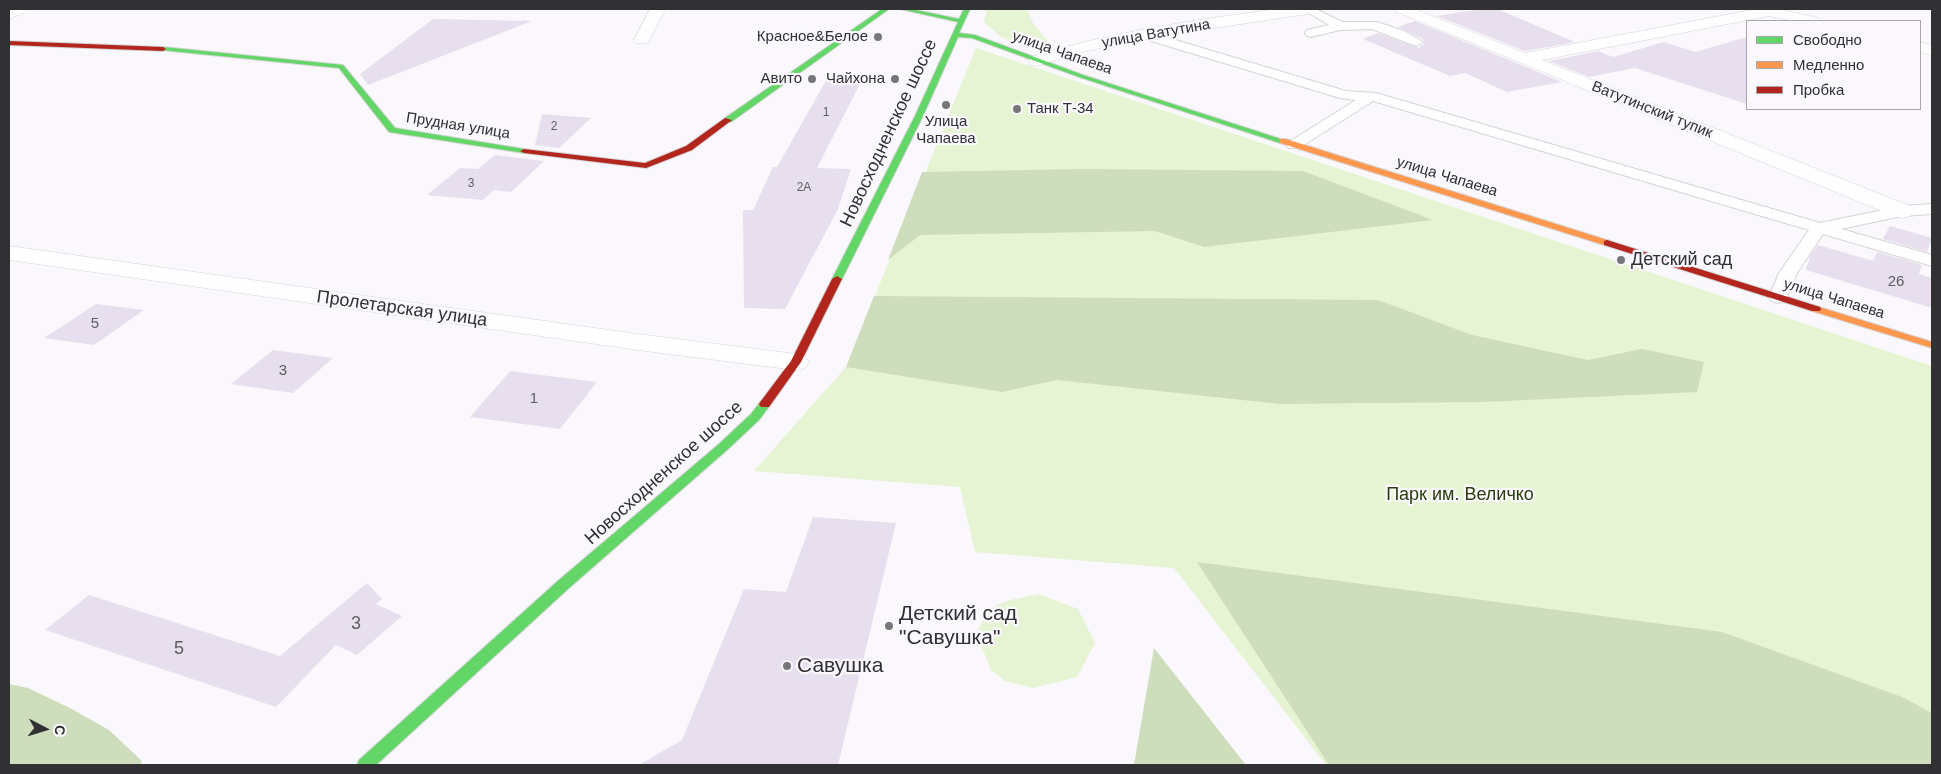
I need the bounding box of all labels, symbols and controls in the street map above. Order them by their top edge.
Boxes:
street label: улица Ватутина [1100,16,1212,52]
legend [1746,20,1921,110]
street label: улица Чапаева [1010,27,1114,79]
place label: Красное&Белое [757,28,868,46]
marker: Красное&Белое [872,31,884,43]
text: Свободно [1793,31,1862,48]
street label: Новосходненское шоссе [836,36,942,230]
text: Медленно [1793,56,1864,73]
place label: Авито [761,70,802,88]
place label: Чайхона [826,70,885,88]
marker: Авито [806,73,818,85]
marker: Чайхона [889,73,901,85]
street label: Ватутинский тупик [1589,78,1715,142]
text: Пробка [1793,81,1844,98]
marker: Улица Чапаева [940,99,952,111]
place label: Танк Т-34 [1027,100,1094,118]
marker: Танк Т-34 [1011,103,1023,115]
house number: 1 [823,106,829,120]
street label: Прудная улица [405,109,511,143]
place label: Улица Чапаева [916,113,976,148]
house number: 2 [551,120,557,134]
street label: улица Чапаева [1394,153,1500,201]
house number: 3 [468,177,474,191]
house number: 2А [797,181,811,195]
place label: Детский сад [1631,249,1732,271]
marker: Детский сад [1615,254,1627,266]
house number: 26 [1888,273,1904,291]
street label: улица Чапаева [1781,275,1887,323]
street label: Пролетарская улица [315,286,489,332]
house number: 5 [91,315,99,333]
house number: 3 [279,362,287,380]
house number: 1 [530,390,538,408]
street label: Новосходненское шоссе [581,396,747,550]
park label: Парк им. Величко [1386,484,1534,506]
place label: Детский сад "Савушка" [899,601,1017,651]
house number: 3 [351,613,361,635]
marker: Детский сад "Савушка" [883,620,895,632]
house number: 5 [174,638,184,660]
place label: Савушка [797,653,883,679]
marker: Савушка [781,660,793,672]
north arrow [20,704,70,754]
text: С [52,725,68,736]

